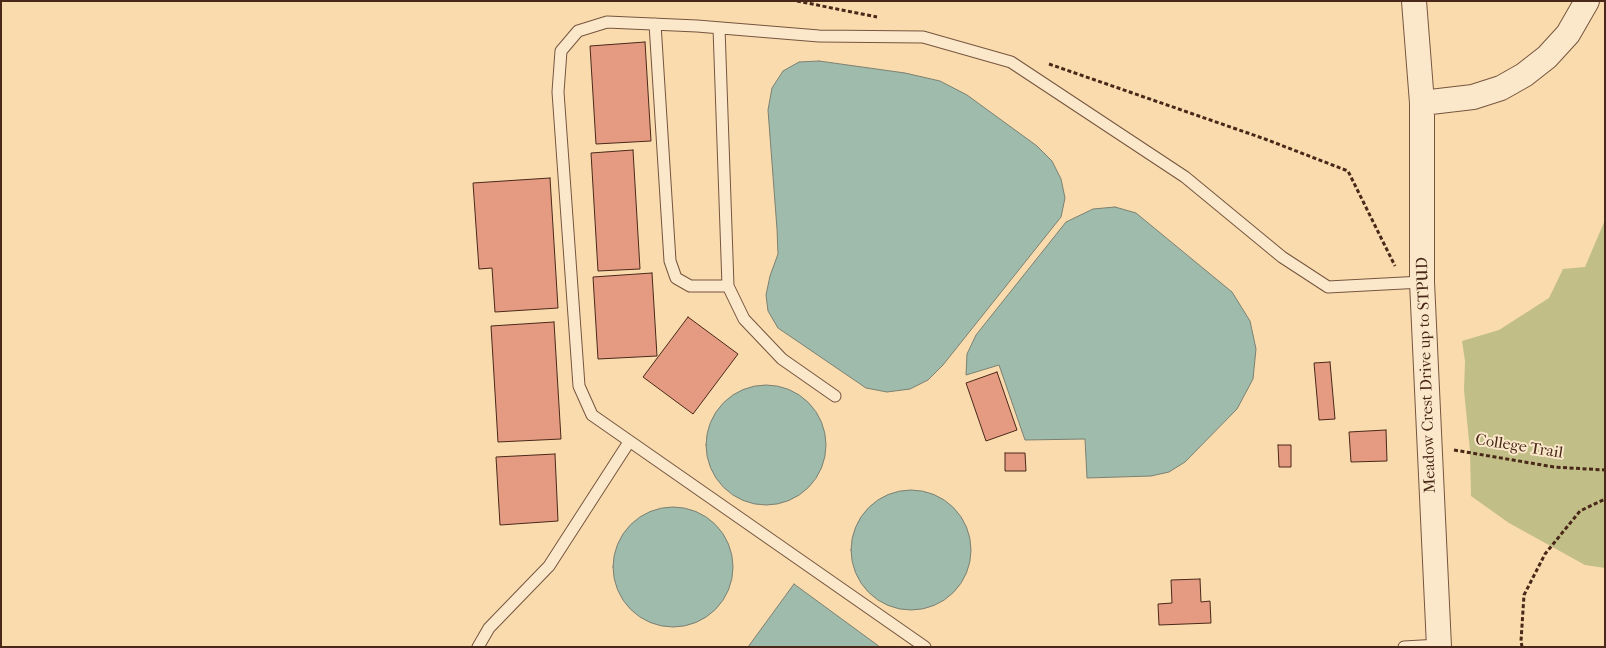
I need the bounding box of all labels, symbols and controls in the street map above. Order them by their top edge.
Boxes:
street label: Meadow Crest Drive up to STPUD [1413,257,1441,493]
street label: College Trail [1474,431,1564,463]

